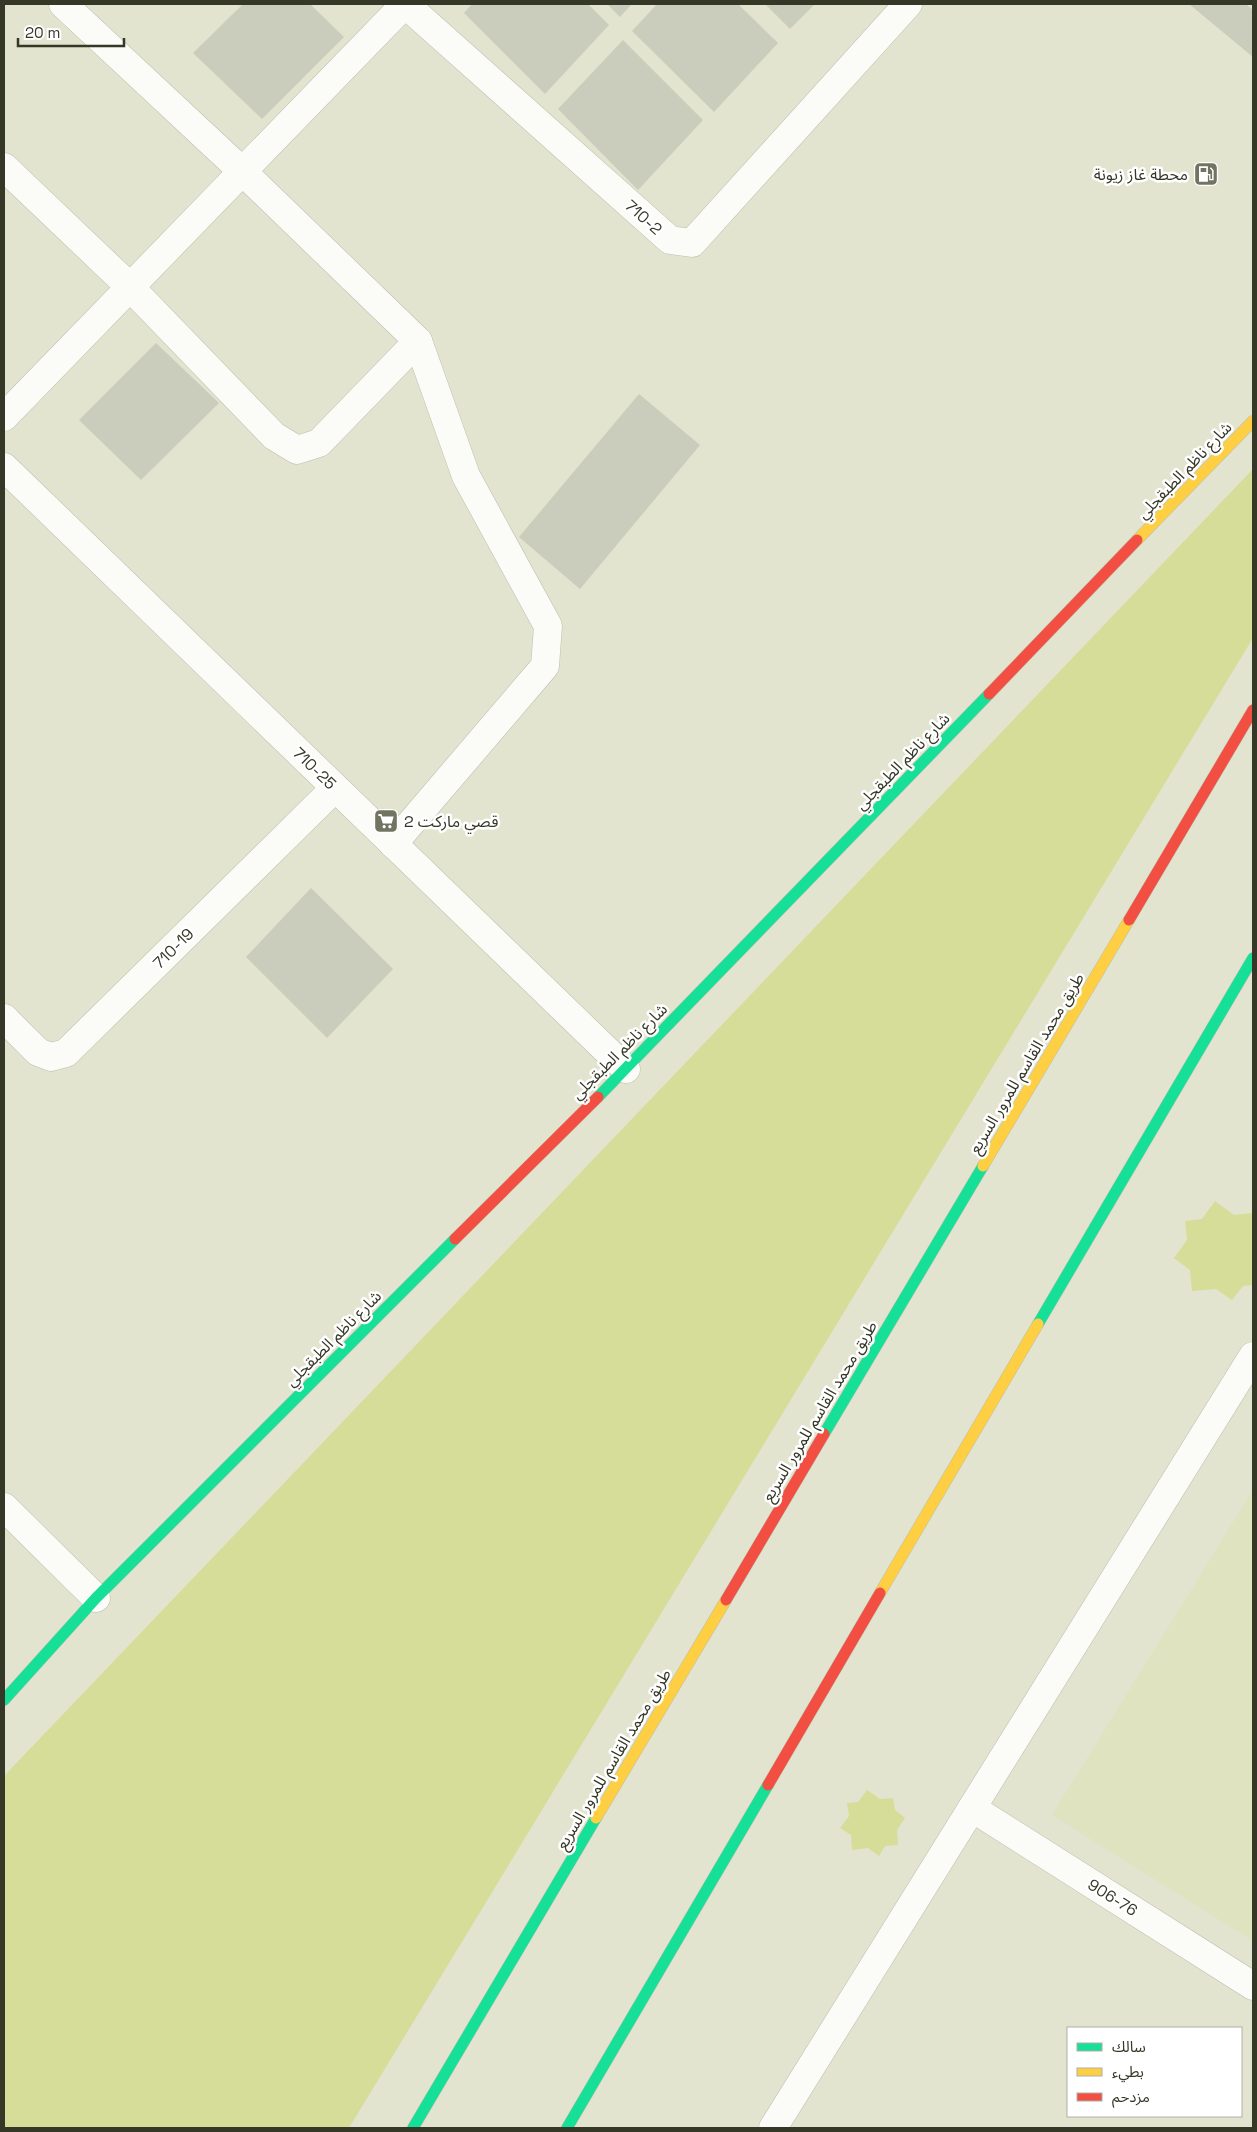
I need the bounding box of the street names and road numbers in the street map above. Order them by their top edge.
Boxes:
street label: 710-2 [621,195,667,239]
street label: شارع ناظم الطبقجلي [1132,417,1238,525]
street label: شارع ناظم الطبقجلي [850,708,956,816]
street label: 710-25 [289,743,341,794]
street label: 710-19 [148,923,198,973]
street label: طريق محمد القاسم للمرور السريع [964,969,1091,1159]
street label: شارع ناظم الطبقجلي [567,999,673,1105]
street label: شارع ناظم الطبقجلي [281,1286,387,1392]
street label: طريق محمد القاسم للمرور السريع [757,1317,884,1507]
street label: طريق محمد القاسم للمرور السريع [551,1665,678,1855]
street label: 906-76 [1084,1874,1142,1921]

